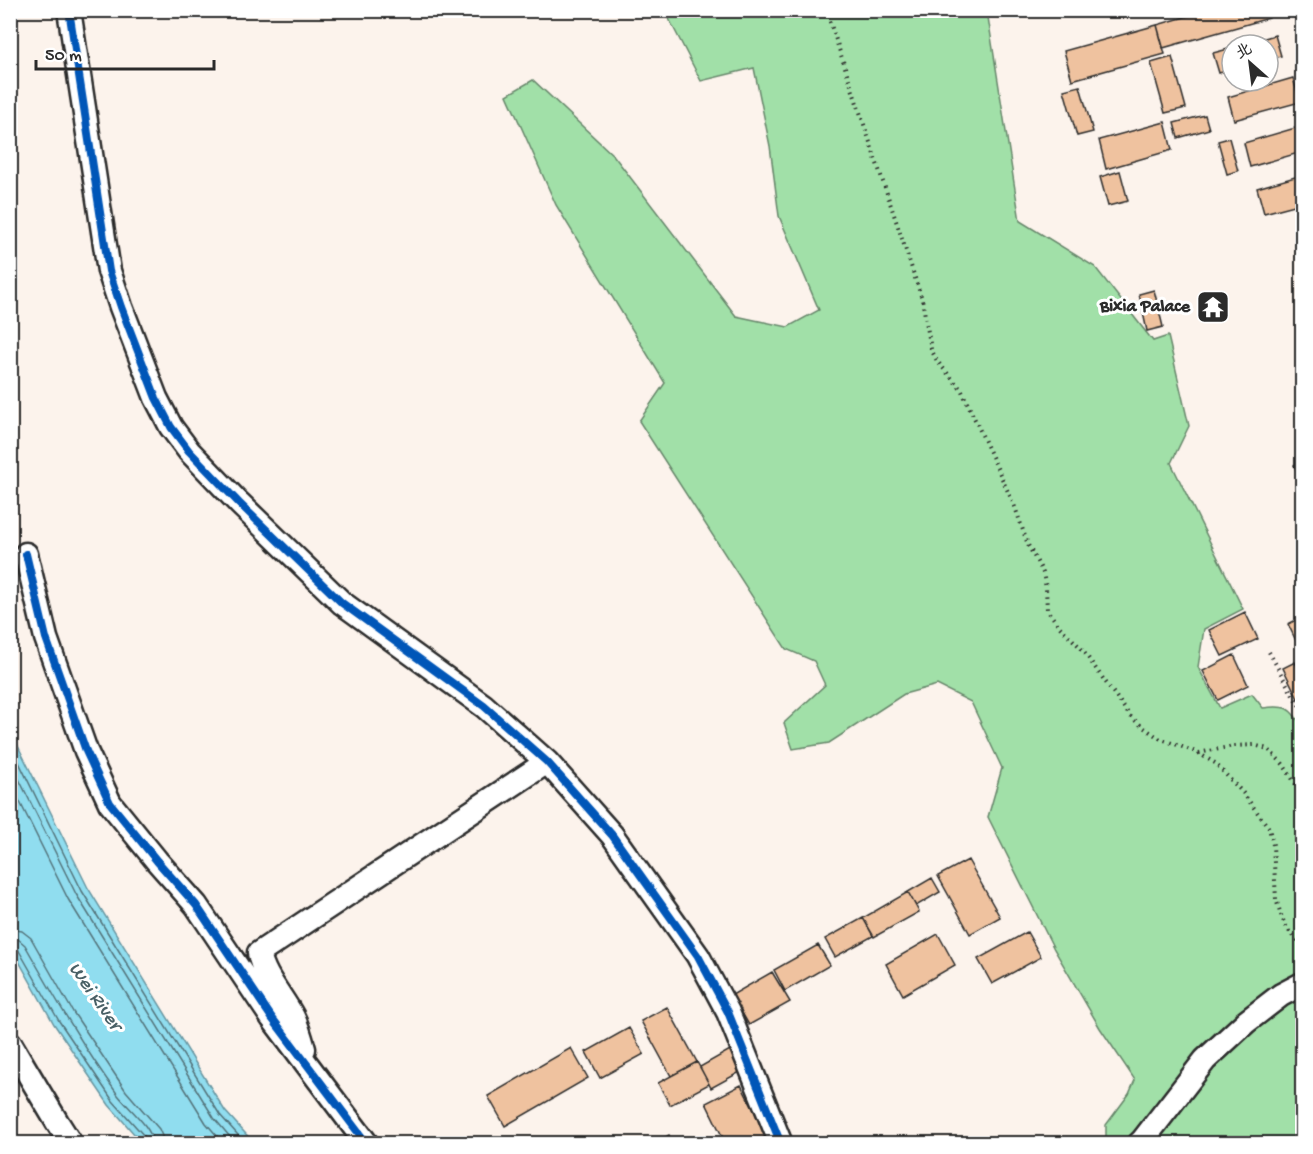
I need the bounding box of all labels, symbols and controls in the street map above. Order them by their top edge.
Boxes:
scale bar [36,33,214,71]
north arrow [1220,33,1280,93]
text: 北 [1233,40,1256,65]
text: 50 m [45,46,82,67]
temple icon: Bixia Palace [1195,289,1231,325]
place label: Bixia Palace [1099,297,1191,318]
water label: Wei River [62,959,128,1039]

